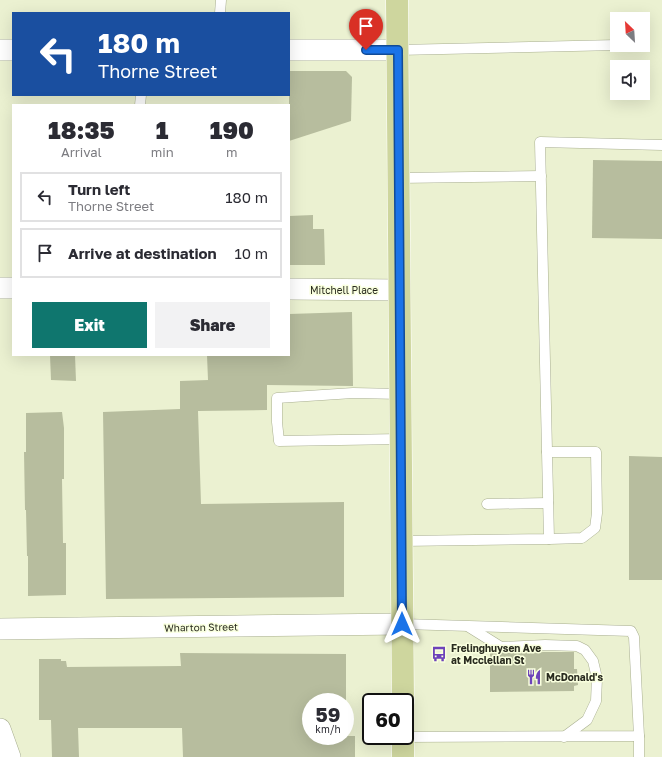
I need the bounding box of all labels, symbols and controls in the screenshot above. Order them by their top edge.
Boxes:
pin [349,9,383,50]
north arrow [610,12,650,52]
map controls [610,12,650,100]
icon: arrive [355,15,377,37]
text: 180 m [98,26,180,59]
icon: left [32,28,84,80]
text: Thorne Street [98,60,217,82]
button: sound [610,60,650,100]
text: 18:35 [48,115,115,144]
text: 1 [156,115,169,144]
text: 190 [210,115,254,144]
text: Arrival [61,144,102,160]
text: min [151,144,174,160]
text: m [226,144,238,160]
text: Turn left [68,180,130,198]
icon: left [34,186,56,208]
text: 180 m [225,188,268,206]
text: Thorne Street [68,198,154,214]
icon: arrive [34,242,56,264]
text: Arrive at destination [68,244,217,262]
text: 10 m [234,244,268,262]
street label: Mitchell Place [310,284,378,296]
button: Exit [32,302,147,348]
button: Share [155,302,270,348]
position arrow [381,603,423,645]
street label: Wharton Street [164,620,238,634]
place label: Frelinghuysen Ave at Mcclellan St [451,642,541,666]
bus stop icon: Frelinghuysen Ave at Mcclellan St [430,645,448,663]
restaurant icon: McDonald's [525,668,543,686]
place label: McDonald's [546,671,603,683]
speed limit sign: 60 [362,693,414,745]
text: 59 [316,702,340,726]
text: km/h [315,723,341,735]

